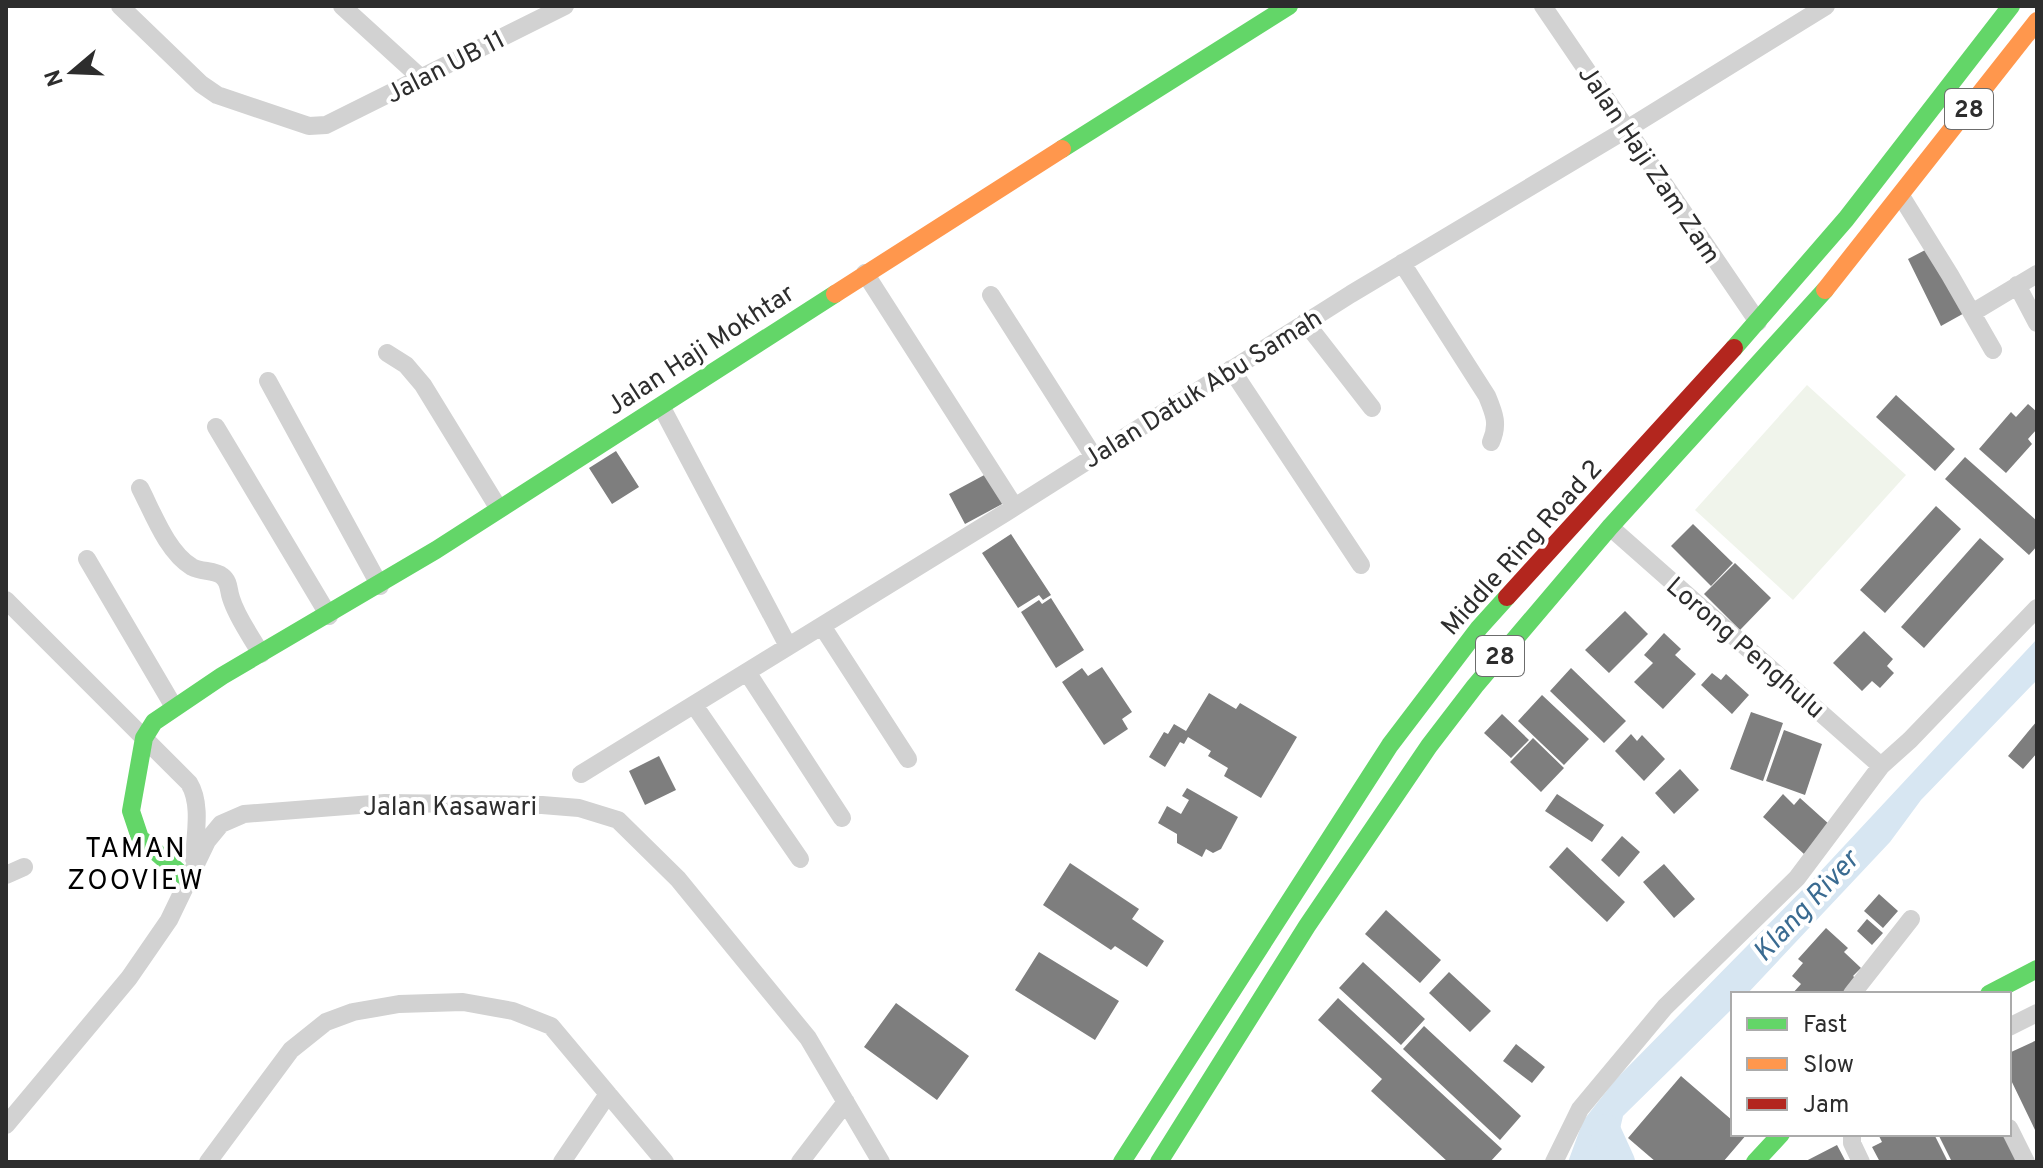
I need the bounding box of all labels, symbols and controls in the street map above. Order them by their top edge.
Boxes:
street label: Jalan UB 11 [381,24,512,112]
north arrow [32,32,112,112]
street label: Jalan Haji Zam Zam [1569,60,1727,271]
text: N [40,66,71,90]
road number: 28 [1945,89,1993,129]
street label: Jalan Haji Mokhtar [601,278,802,424]
street label: Jalan Datuk Abu Samah [1078,303,1329,477]
street label: Middle Ring Road 2 [1435,454,1611,644]
street label: Lorong Penghulu [1658,571,1831,727]
road number: 28 [1476,636,1524,676]
street label: Jalan Kasawari [363,792,537,825]
district label: TAMAN ZOOVIEW [67,832,205,900]
water label: Klang River [1746,842,1870,970]
legend [1731,992,2011,1136]
text: Fast [1803,1011,1847,1041]
text: Slow [1803,1051,1854,1081]
text: Jam [1803,1091,1849,1121]

